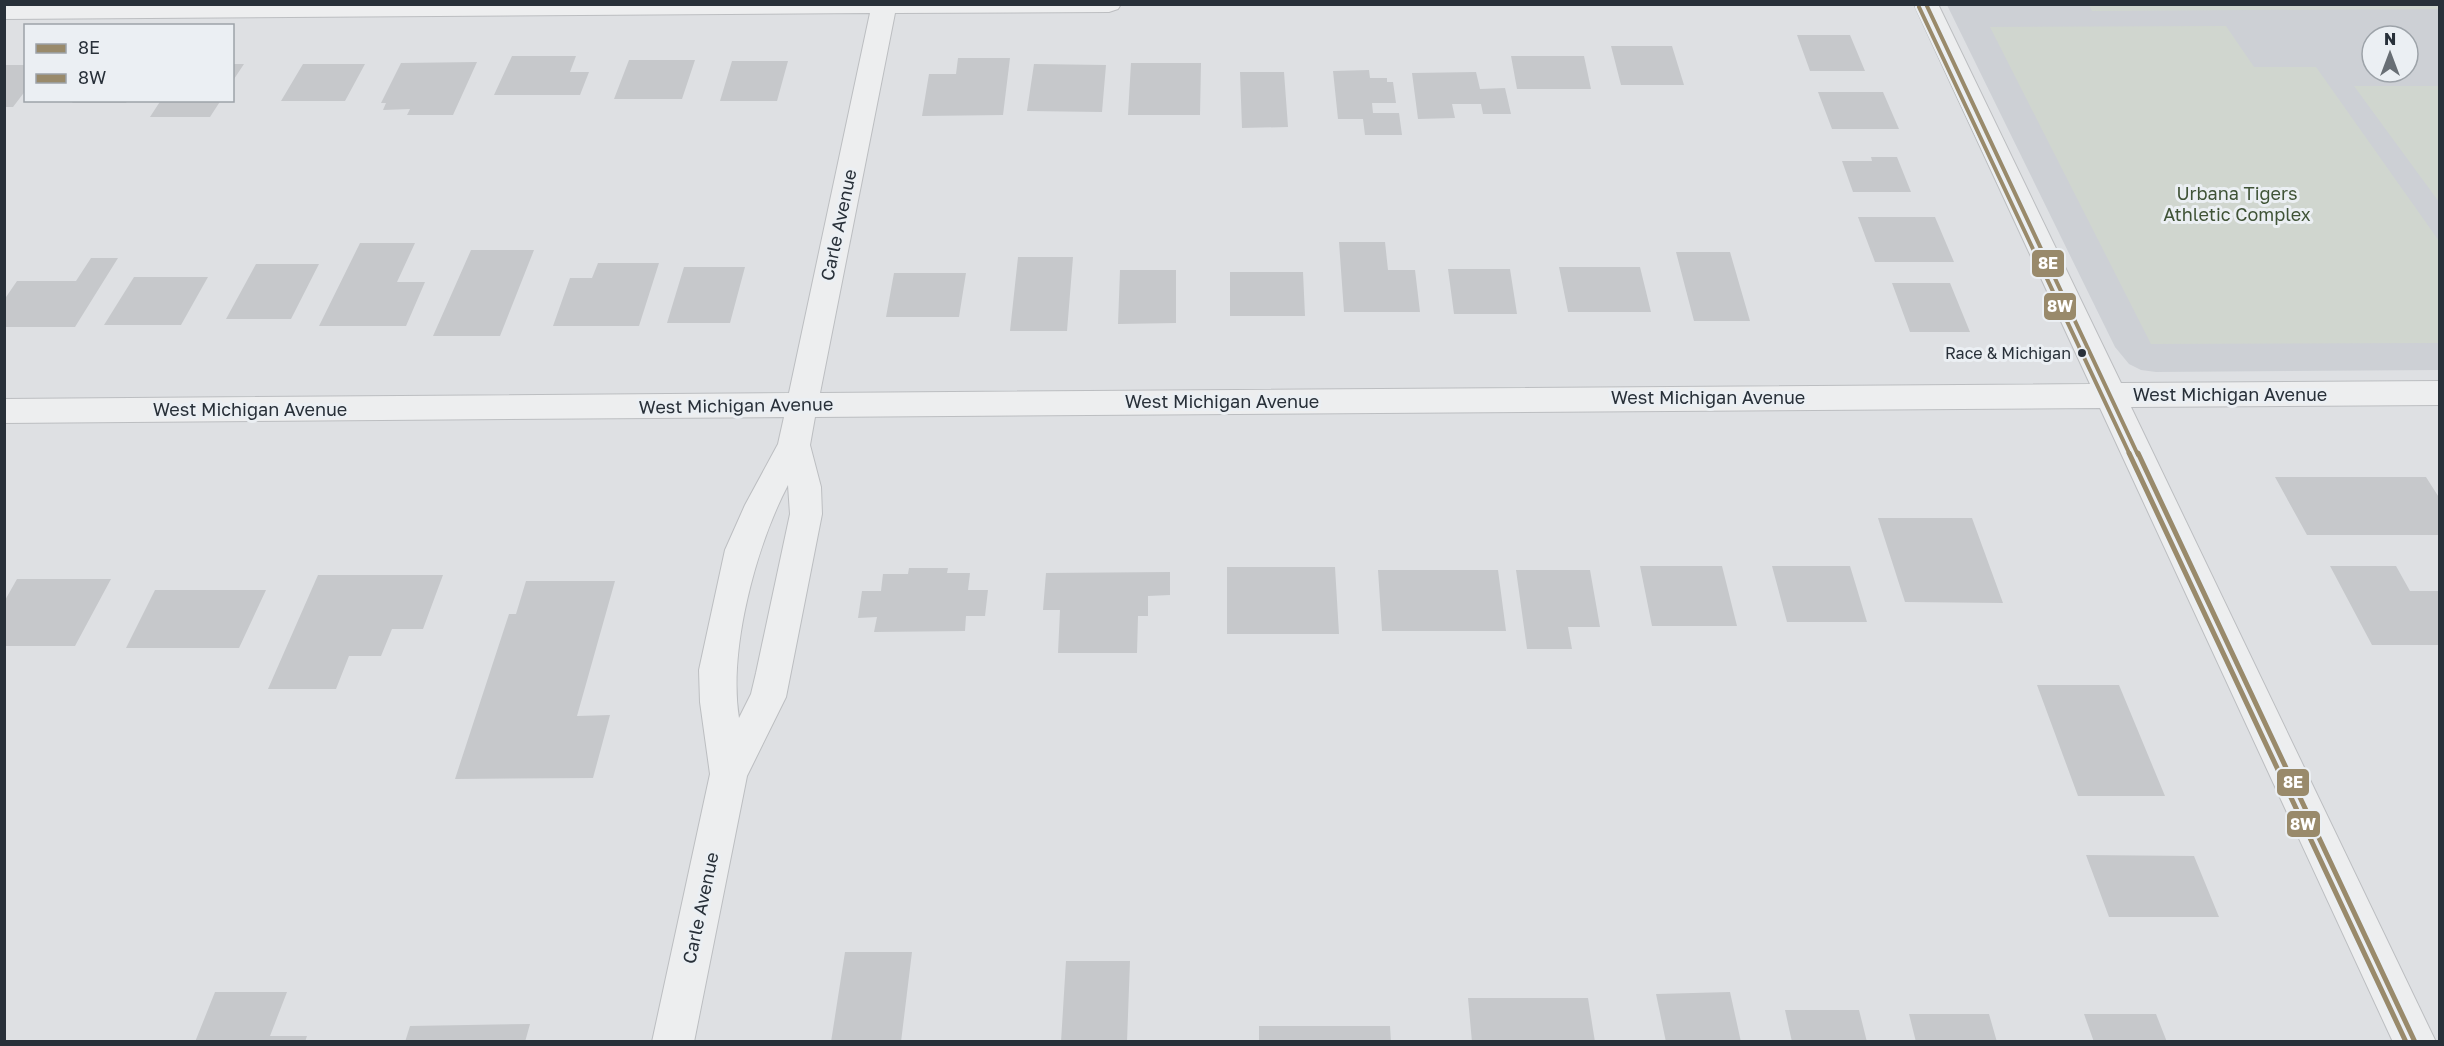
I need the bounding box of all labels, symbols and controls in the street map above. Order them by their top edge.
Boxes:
legend [24,24,234,102]
north arrow [2360,24,2420,84]
text: N [2384,29,2396,49]
text: 8E [78,36,100,58]
text: 8W [78,66,106,88]
street label: Carle Avenue [815,167,861,283]
park label: Urbana Tigers Athletic Complex [2163,182,2311,225]
line badge: 8E [2031,249,2065,278]
text: 8E [2038,253,2058,273]
line badge: 8W [2043,292,2077,321]
text: 8W [2047,296,2073,316]
place label: Race & Michigan [1945,343,2071,363]
marker: Race & Michigan [2076,347,2088,359]
street label: West Michigan Avenue [2133,383,2327,405]
street label: West Michigan Avenue [1611,386,1805,408]
street label: West Michigan Avenue [1125,390,1319,412]
street label: West Michigan Avenue [639,392,833,418]
street label: West Michigan Avenue [153,398,347,420]
line badge: 8E [2276,768,2310,797]
text: 8E [2283,772,2303,792]
line badge: 8W [2286,810,2321,838]
text: 8W [2290,814,2316,834]
street label: Carle Avenue [677,850,723,966]

